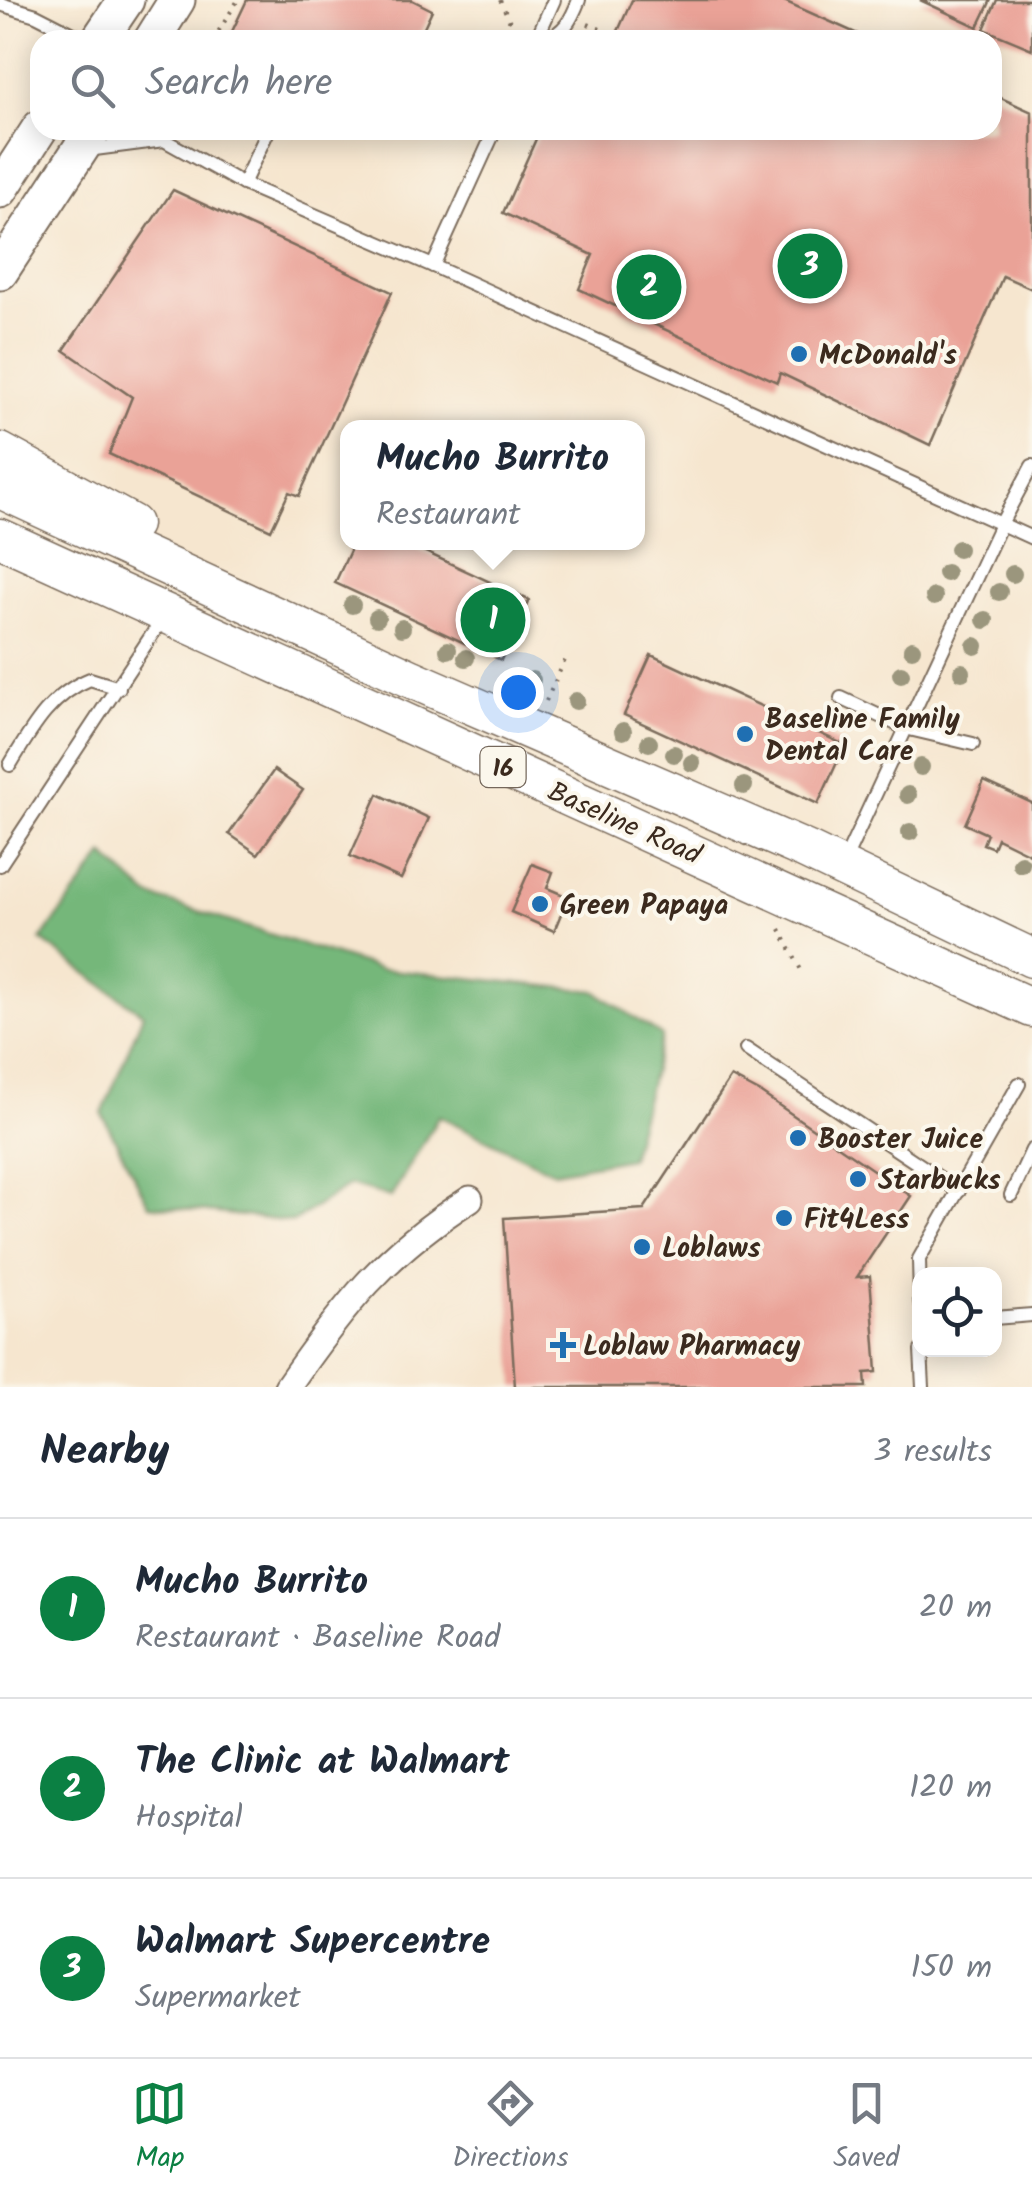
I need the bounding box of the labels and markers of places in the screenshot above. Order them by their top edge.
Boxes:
pin: 3 [778,228,842,304]
pin: 2 [616,250,682,324]
place label: McDonald's [819,334,957,379]
marker: McDonald's [788,343,810,365]
pin: 1 [460,582,526,658]
place label: Baseline Family Dental Care [765,698,960,775]
marker: Baseline Family Dental Care [734,723,756,745]
place label: Green Papaya [560,884,728,929]
marker: Green Papaya [529,893,551,915]
place label: Booster Juice [818,1118,983,1163]
marker: Booster Juice [787,1127,809,1149]
place label: Starbucks [878,1159,1001,1204]
marker: Starbucks [847,1168,869,1190]
place label: Fit4Less [804,1198,909,1243]
marker: Fit4Less [773,1207,795,1229]
place label: Loblaws [662,1227,761,1272]
marker: Loblaws [631,1236,653,1258]
place label: Loblaw Pharmacy [583,1325,801,1370]
marker: Loblaw Pharmacy [552,1334,574,1356]

